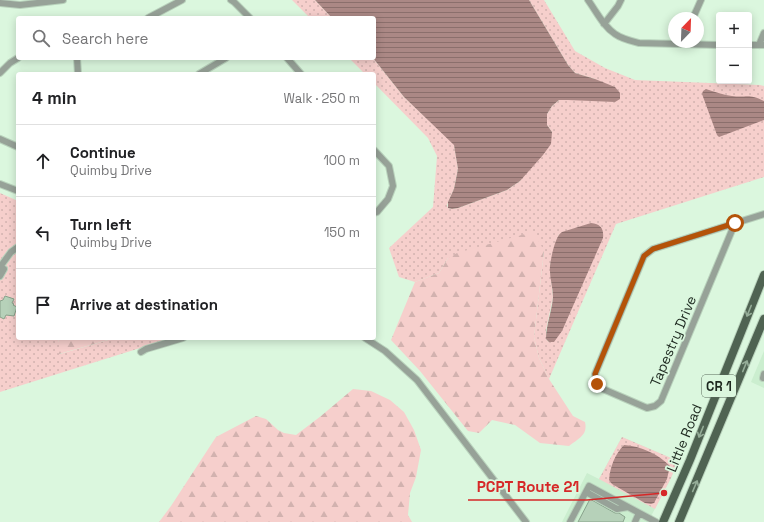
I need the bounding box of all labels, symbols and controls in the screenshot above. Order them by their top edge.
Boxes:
north arrow [668,12,704,48]
map controls [716,12,752,84]
button: + [716,12,752,48]
search box [16,16,376,60]
icon: search [30,27,52,49]
text: Search here [62,29,148,48]
button: − [716,48,752,84]
text: 4 min [32,87,77,109]
text: Walk · 250 m [284,90,360,107]
text: Continue [70,143,136,162]
icon: ahead [32,150,54,172]
text: 100 m [323,152,360,169]
text: Quimby Drive [70,162,152,179]
route start [726,214,744,232]
text: Turn left [70,215,132,234]
icon: left [32,222,54,244]
text: 150 m [324,224,360,241]
text: Quimby Drive [70,234,152,251]
street label: Tapestry Drive [646,293,700,389]
icon: arrive [32,294,54,316]
text: Arrive at destination [70,295,218,314]
one-way arrow [745,305,753,317]
one-way arrow [741,361,749,373]
route end [588,375,606,393]
road number: CR 1 [702,375,736,397]
street label: Little Road [662,401,706,475]
one-way arrow [696,425,704,437]
callout: PCPT Route 21 [468,473,587,500]
text: PCPT Route 21 [477,477,579,496]
one-way arrow [691,481,699,493]

